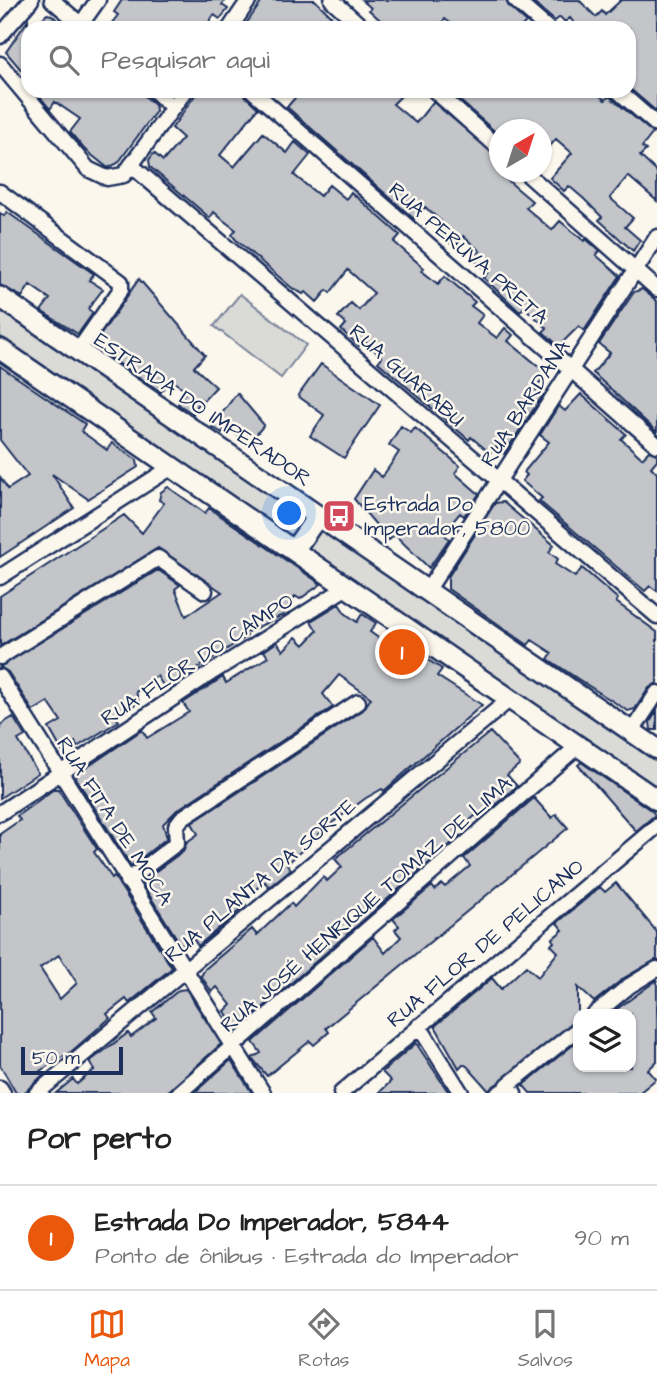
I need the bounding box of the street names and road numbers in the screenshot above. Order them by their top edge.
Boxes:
street label: RUA PERUVA PRETA [382,176,555,331]
street label: RUA GUARABU [343,317,470,433]
street label: ESTRADA DO IMPERADOR [88,326,317,493]
street label: RUA BARDANA [474,334,578,472]
street label: RUA FLÔR DO CAMPO [95,586,299,733]
street label: RUA FITA DE MOCA [49,731,180,912]
street label: RUA JOSÉ HENRIQUE TOMAZ DE LIMA [214,769,519,1039]
street label: RUA PLANTA DA SORTE [158,791,363,969]
street label: RUA FLOR DE PELICANO [381,852,590,1034]

